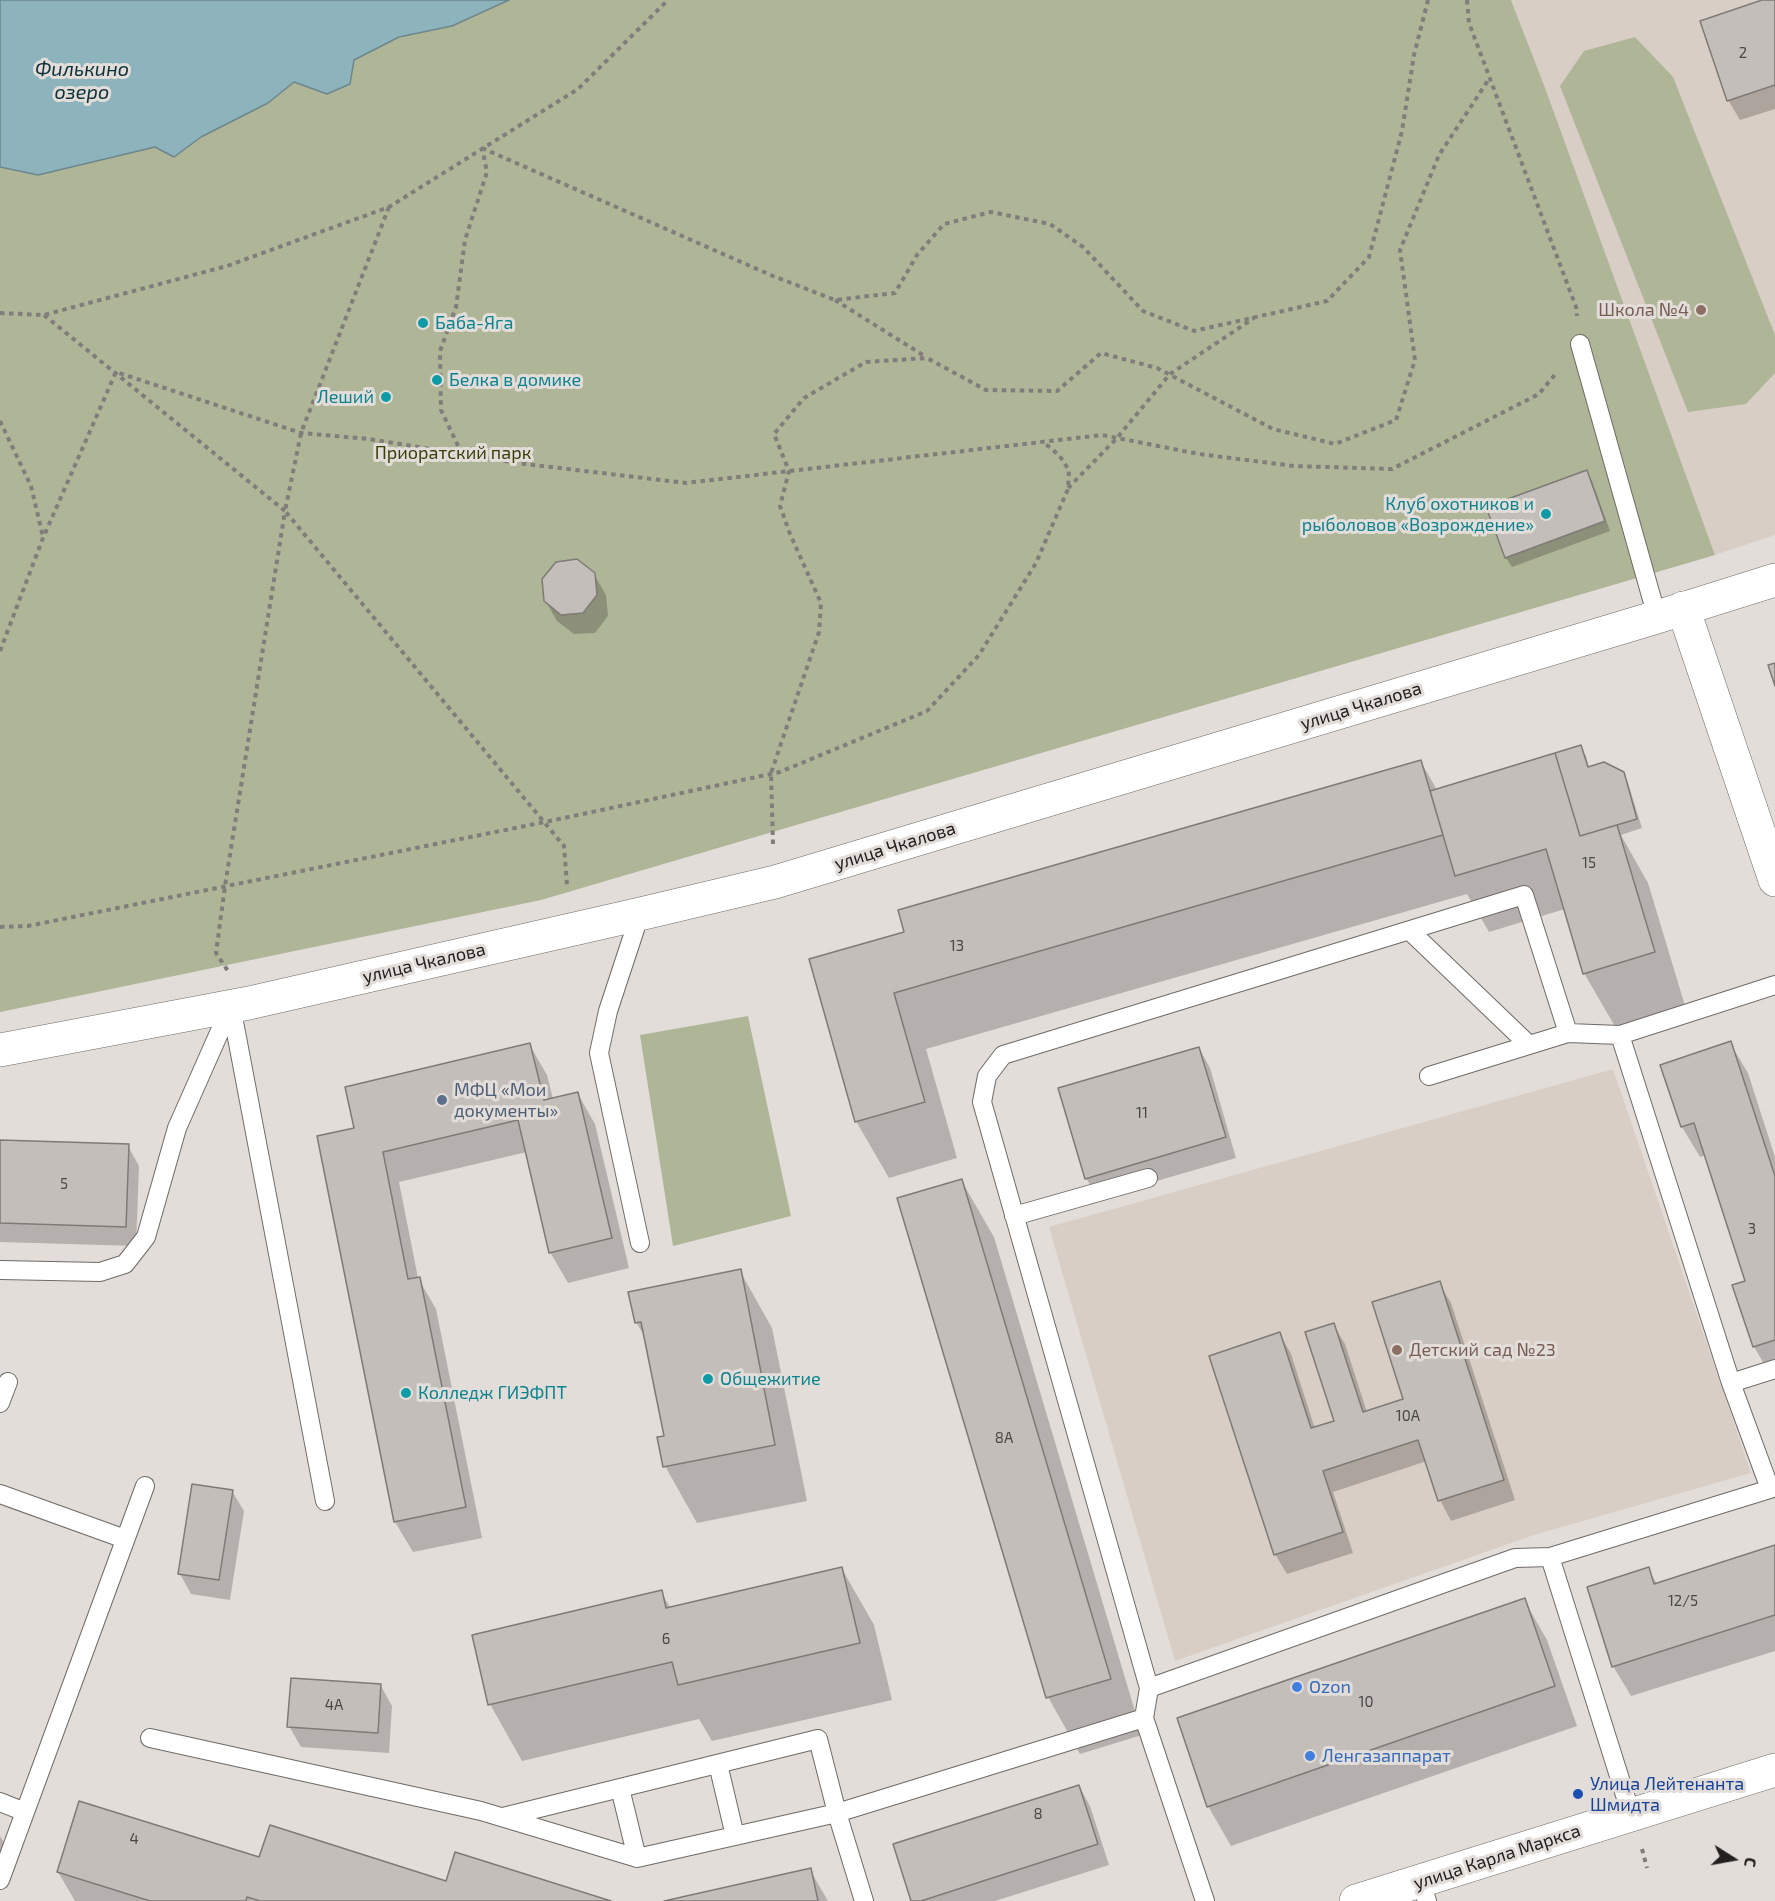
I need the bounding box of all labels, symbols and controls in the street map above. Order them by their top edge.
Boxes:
house number: 2 [1739,44,1747,62]
water label: Филькино озеро [35,57,129,104]
place label: Школа №4 [1598,299,1689,321]
marker: Школа №4 [1694,303,1708,317]
place label: Баба-Яга [435,312,513,334]
marker: Баба-Яга [416,316,430,330]
place label: Белка в домике [449,369,581,391]
marker: Белка в домике [430,373,444,387]
place label: Леший [317,386,374,408]
marker: Леший [379,390,393,404]
park label: Приоратский парк [375,442,531,464]
place label: Клуб охотников и рыболовов «Возрождение» [1302,493,1534,536]
marker: Клуб охотников и рыболовов «Возрождение» [1539,507,1553,521]
street label: улица Чкалова [1298,677,1424,735]
street label: улица Чкалова [832,817,958,875]
house number: 15 [1582,854,1596,872]
house number: 13 [950,937,964,955]
street label: улица Чкалова [360,938,488,988]
place label: МФЦ «Мои документы» [454,1079,558,1122]
marker: МФЦ «Мои документы» [435,1093,449,1107]
house number: 11 [1136,1104,1148,1122]
house number: 5 [60,1175,68,1193]
house number: 3 [1748,1220,1756,1238]
place label: Детский сад №23 [1409,1339,1556,1361]
marker: Детский сад №23 [1390,1343,1404,1357]
place label: Общежитие [720,1368,821,1390]
marker: Общежитие [701,1372,715,1386]
place label: Колледж ГИЭФПТ [418,1382,567,1404]
marker: Колледж ГИЭФПТ [399,1386,413,1400]
house number: 10А [1396,1407,1420,1425]
house number: 8А [995,1429,1013,1447]
house number: 12/5 [1668,1592,1698,1610]
house number: 6 [662,1630,670,1648]
place label: Ozon [1309,1676,1351,1698]
marker: Ozon [1290,1680,1304,1694]
house number: 10 [1358,1693,1374,1711]
house number: 4А [325,1696,343,1714]
place label: Ленгазаппарат [1322,1745,1451,1767]
marker: Ленгазаппарат [1303,1749,1317,1763]
place label: Улица Лейтенанта Шмидта [1590,1773,1744,1816]
marker: Улица Лейтенанта Шмидта [1571,1787,1585,1801]
house number: 8 [1033,1805,1043,1823]
street label: улица Карла Маркса [1411,1820,1583,1894]
north arrow [1703,1829,1763,1889]
house number: 4 [129,1830,139,1848]
text: С [1741,1856,1761,1869]

